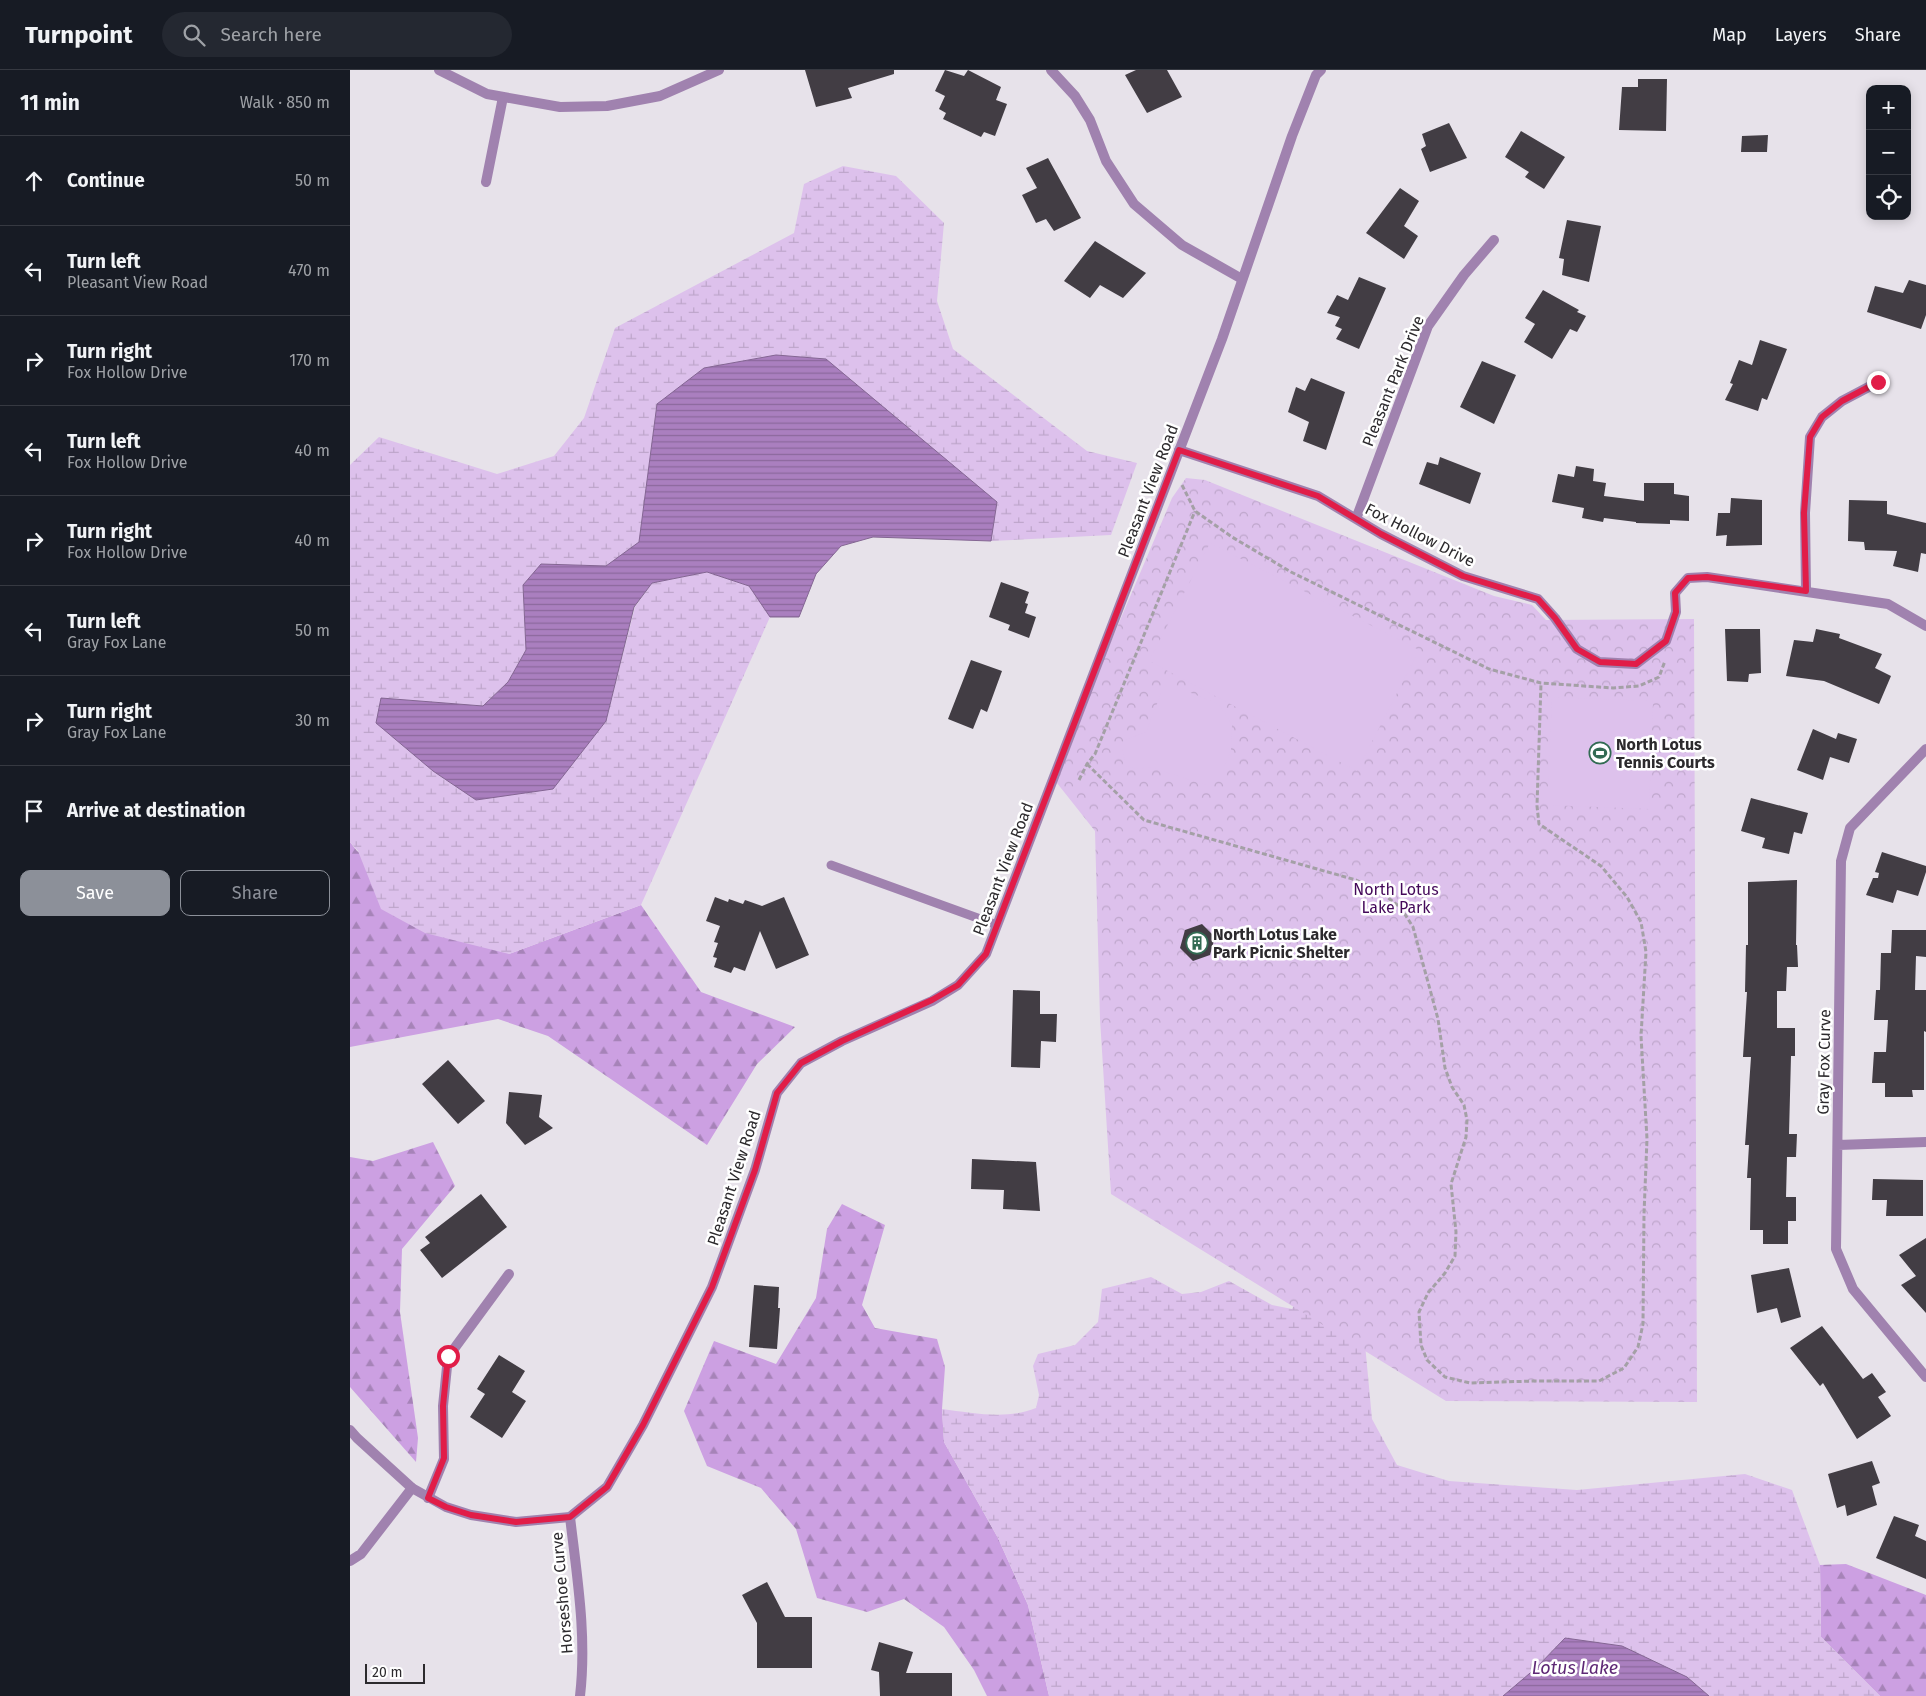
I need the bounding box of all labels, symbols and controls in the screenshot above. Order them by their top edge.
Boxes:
search box [162,12,512,57]
text: Turnpoint [25,21,132,49]
icon: search [180,21,208,49]
text: Search here [220,23,322,46]
text: Map [1712,24,1747,46]
text: Layers [1775,24,1827,46]
text: Share [1855,24,1901,46]
map controls [1866,85,1911,220]
button: + [1866,85,1911,130]
text: 11 min [20,90,80,116]
text: Walk · 850 m [240,93,330,112]
button: − [1866,130,1911,175]
icon: ahead [20,167,48,195]
text: Continue [67,169,145,192]
text: 50 m [295,171,330,190]
button: locate [1866,175,1911,220]
text: Turn left [67,250,141,273]
icon: left [20,257,48,285]
text: 470 m [288,261,330,280]
text: Pleasant View Road [67,273,208,292]
street label: Pleasant Park Drive [1358,313,1428,449]
text: Turn right [67,340,152,363]
icon: right [20,347,48,375]
text: 170 m [289,351,330,370]
text: Fox Hollow Drive [67,363,188,382]
route end [1867,371,1890,394]
street label: Pleasant View Road [1114,422,1182,560]
text: Turn left [67,430,141,453]
icon: left [20,437,48,465]
text: 40 m [295,441,330,460]
text: Fox Hollow Drive [67,453,188,472]
street label: Fox Hollow Drive [1362,499,1478,571]
text: Turn right [67,520,152,543]
icon: right [20,527,48,555]
text: 40 m [295,531,330,550]
text: Fox Hollow Drive [67,543,188,562]
text: Turn left [67,610,141,633]
icon: left [20,617,48,645]
text: 50 m [295,621,330,640]
text: Gray Fox Lane [67,633,166,652]
text: Turn right [67,700,152,723]
icon: right [20,707,48,735]
text: 30 m [295,711,330,730]
text: Gray Fox Lane [67,723,166,742]
place label: North Lotus Tennis Courts [1616,735,1715,772]
sports icon: North Lotus Tennis Courts [1588,741,1612,765]
icon: arrive [20,797,48,825]
text: Arrive at destination [67,799,246,822]
street label: Pleasant View Road [969,800,1037,938]
button: Save [20,870,170,916]
button: Share [180,870,330,916]
park label: North Lotus Lake Park [1353,880,1439,917]
place label: North Lotus Lake Park Picnic Shelter [1213,925,1350,962]
building icon: North Lotus Lake Park Picnic Shelter [1185,931,1209,955]
street label: Gray Fox Curve [1814,1009,1834,1115]
street label: Pleasant View Road [703,1108,765,1248]
route start [437,1345,460,1368]
street label: Horseshoe Curve [547,1531,577,1655]
water label: Lotus Lake [1532,1657,1618,1679]
scale bar [365,1661,425,1684]
text: 20 m [372,1664,402,1681]

